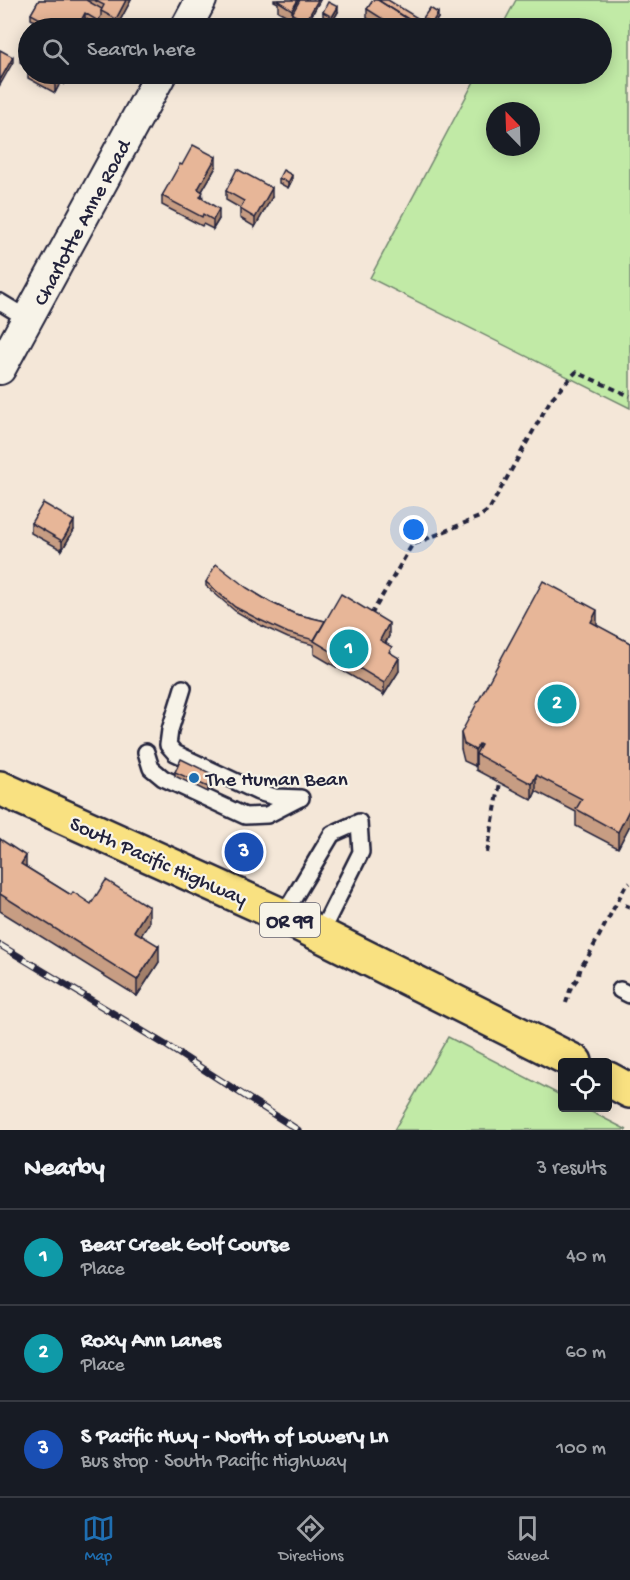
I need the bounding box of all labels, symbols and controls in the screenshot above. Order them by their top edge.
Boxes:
search box [18,18,612,84]
icon: search [39,35,72,68]
text: Search here [87,38,195,64]
north arrow [486,102,540,156]
street label: Charlotte Anne Road [30,135,139,311]
your location [399,515,428,544]
pin: 1 [330,626,368,672]
pin: 2 [538,682,576,726]
place label: The Human Bean [205,769,348,794]
marker: The Human Bean [187,771,201,785]
street label: South Pacific Highway [65,813,250,914]
pin: 3 [224,830,264,874]
road number: OR 99 [260,903,320,937]
map controls [558,1058,612,1112]
button: locate [558,1058,612,1112]
text: Nearby [24,1154,105,1185]
text: 3 results [537,1158,606,1181]
text: Bear Creek Golf Course [81,1233,289,1259]
text: 1 [39,1246,48,1269]
text: 40 m [566,1246,606,1269]
text: Place [81,1259,125,1282]
text: Roxy Ann Lanes [81,1329,221,1355]
text: 2 [39,1342,48,1365]
text: 60 m [566,1342,606,1365]
text: Place [81,1355,125,1378]
text: S Pacific Hwy - North of Lowery Ln [81,1425,388,1451]
text: 3 [38,1438,49,1461]
text: 100 m [556,1438,606,1461]
text: Bus stop · South Pacific Highway [81,1451,346,1474]
tab: Map [82,1512,115,1567]
tab: Directions [278,1512,344,1567]
tab: Saved [507,1512,548,1567]

